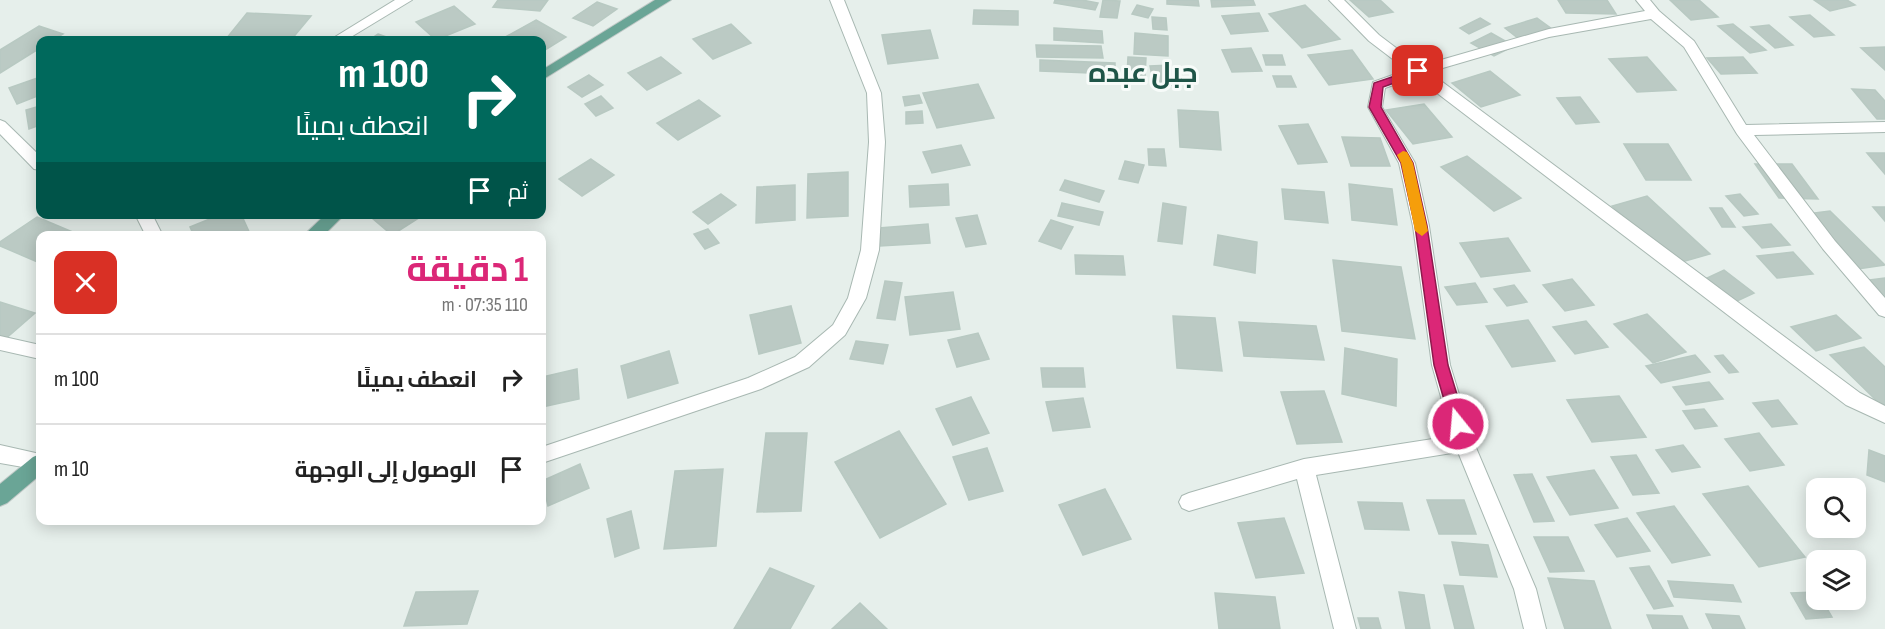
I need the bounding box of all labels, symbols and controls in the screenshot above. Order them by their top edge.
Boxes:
pin [1392,45,1443,96]
text: 100 m [338,49,429,100]
icon: arrive [1401,54,1434,87]
district label: جبل عبده [1088,57,1198,90]
icon: right [450,60,528,138]
text: انعطف يمينًا [295,111,429,143]
icon: arrive [463,174,496,207]
text: ثم [508,179,528,206]
text: 1 دقيقة [406,249,528,292]
button: close [54,251,117,314]
text: 110 m · 07:35 [442,293,528,317]
icon: right [495,363,528,396]
text: 100 m [54,366,99,393]
text: انعطف يمينًا [356,367,477,394]
position arrow [1426,392,1490,456]
icon: arrive [495,453,528,486]
text: 10 m [54,456,89,483]
text: الوصول إلى الوجهة [295,457,477,484]
map controls [1806,478,1866,610]
button: search [1806,478,1866,538]
button: layers [1806,550,1866,610]

